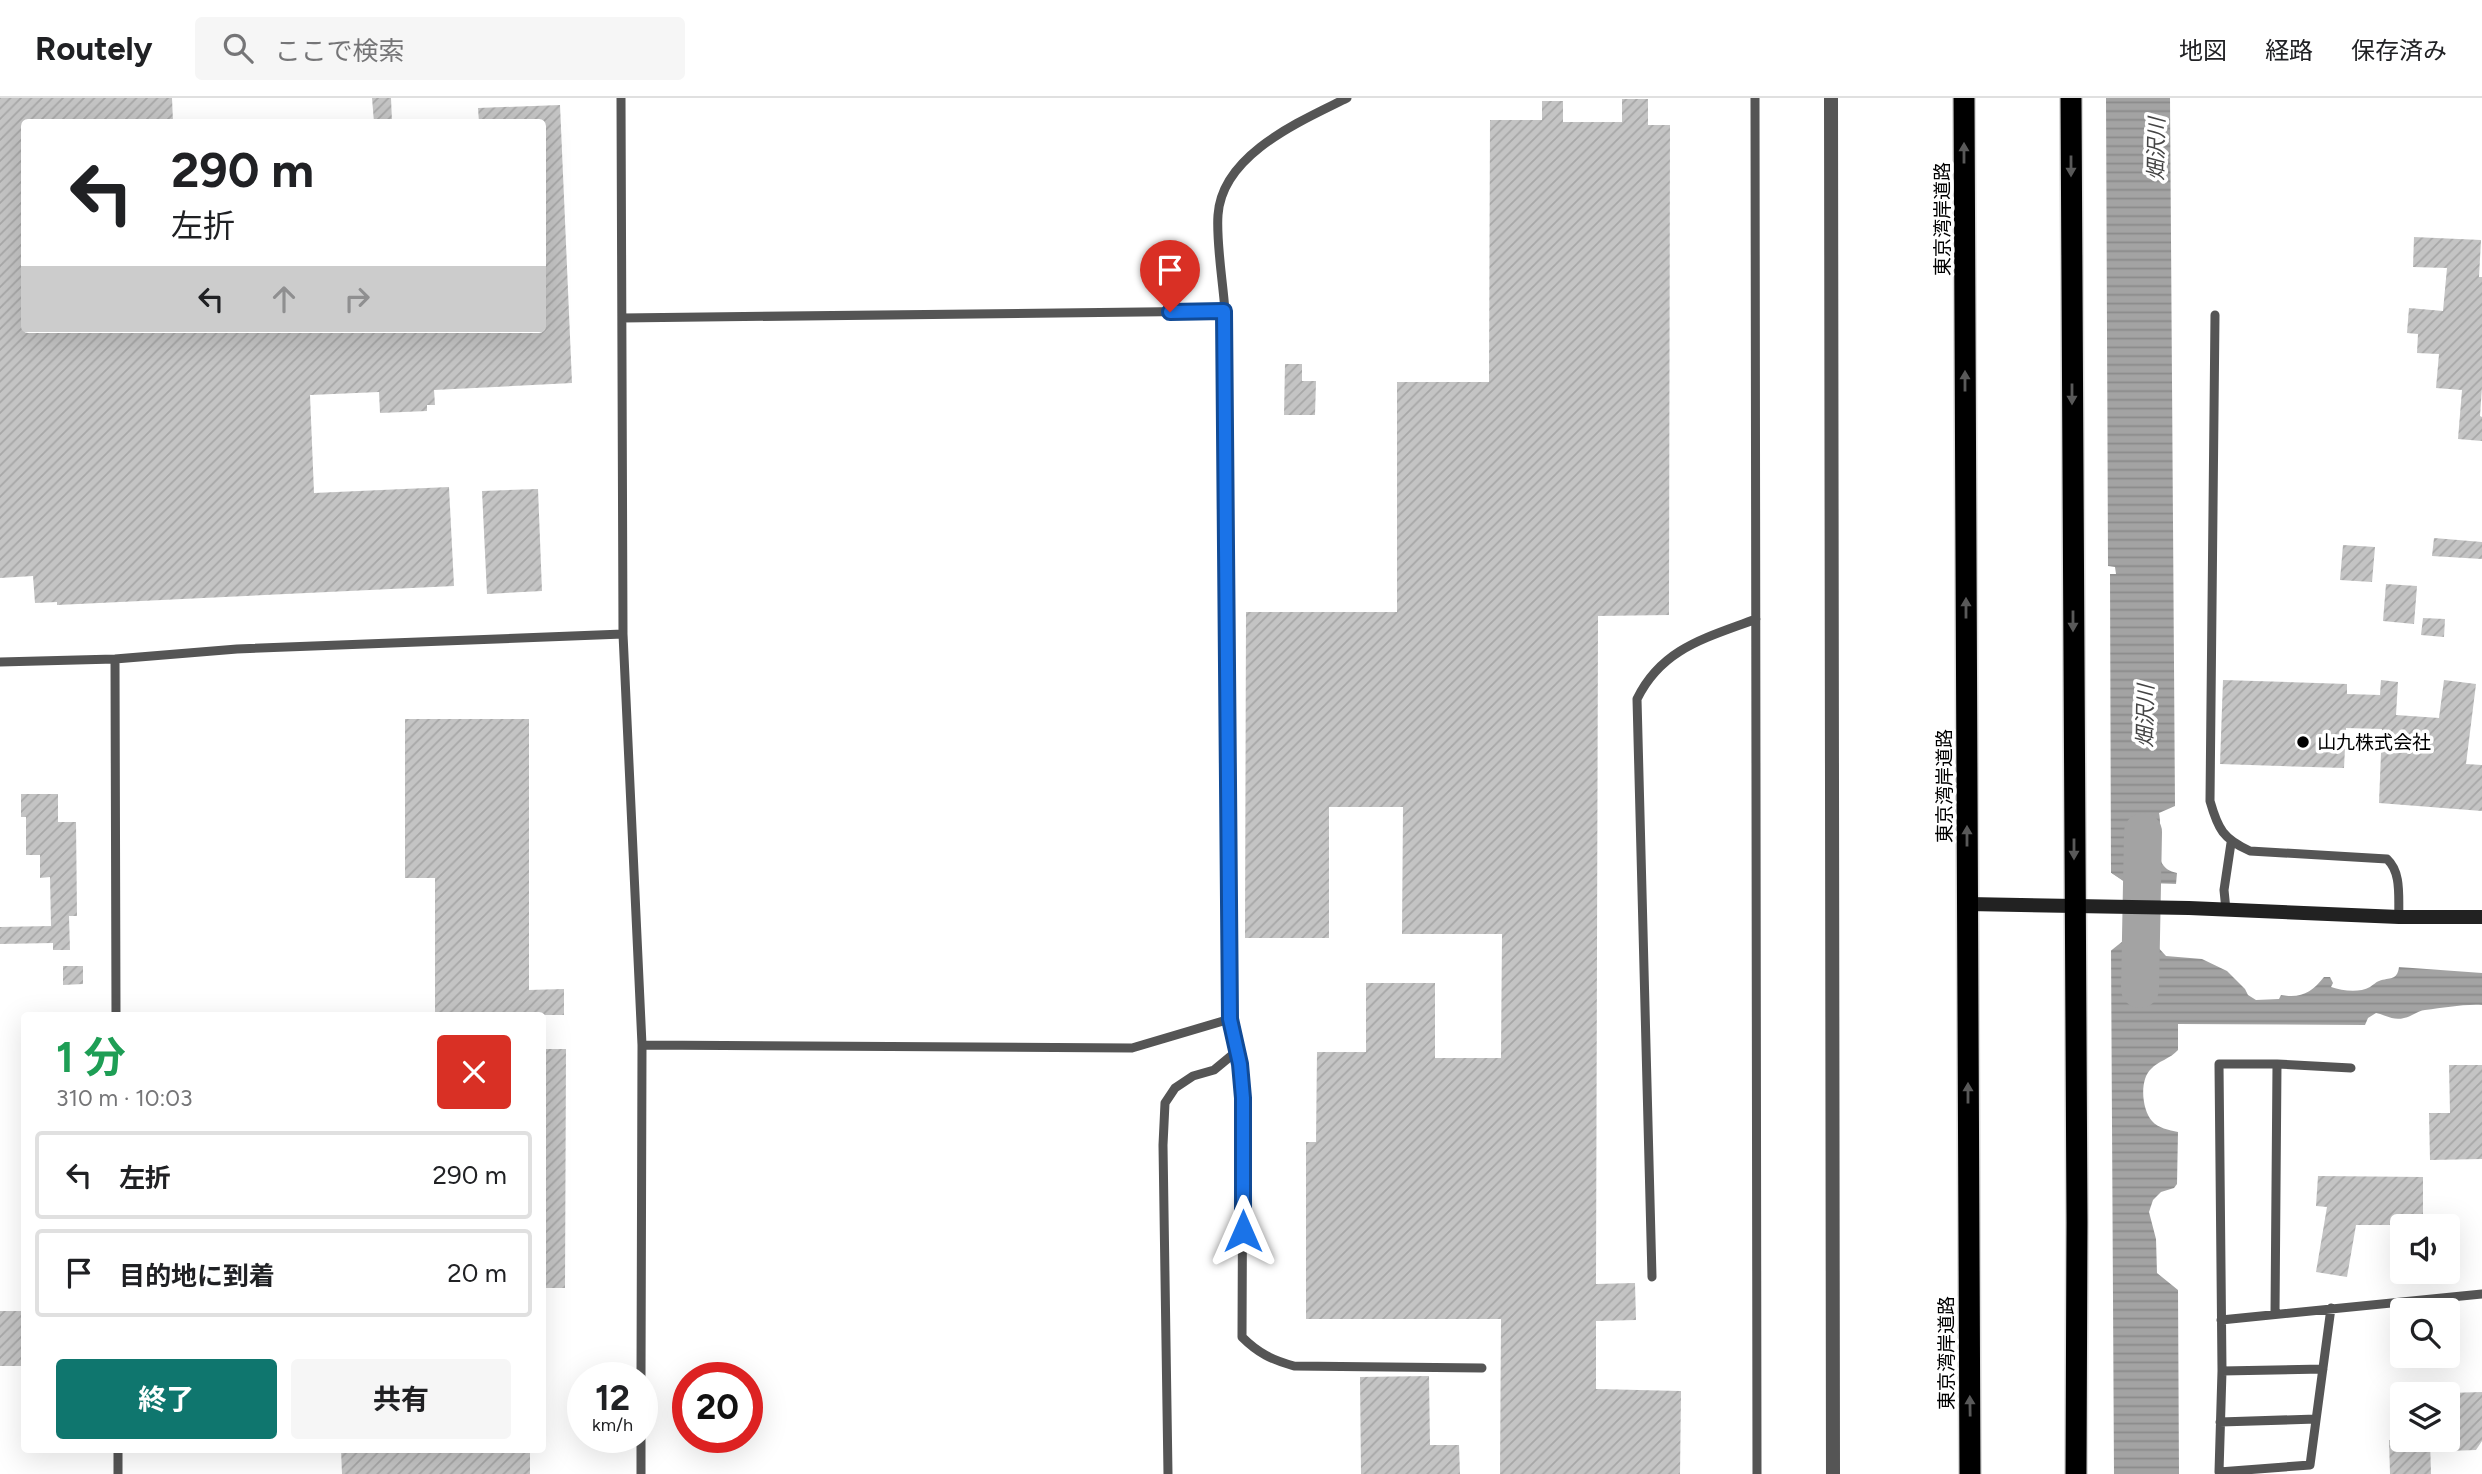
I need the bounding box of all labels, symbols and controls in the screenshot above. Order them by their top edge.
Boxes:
search box [195,17,685,80]
text: Routely [35,29,153,68]
icon: search [219,29,257,67]
text: ここで検索 [275,35,405,67]
text: 地図 [2179,36,2227,65]
text: 経路 [2265,36,2313,65]
text: 保存済み [2351,36,2447,65]
water label: 畑沢川 [2143,115,2169,181]
text: 290 m [171,140,314,199]
one-way arrow [1958,142,1970,164]
icon: left [56,147,147,238]
one-way arrow [2065,155,2077,177]
street label: 東京湾岸道路 [1931,162,1954,276]
text: 左折 [171,207,235,245]
pin [1140,240,1200,312]
icon: arrive [1151,251,1189,289]
icon: left [192,280,230,318]
icon: ahead [265,280,303,318]
icon: right [338,280,376,318]
one-way arrow [1959,369,1971,391]
one-way arrow [2066,383,2078,405]
one-way arrow [1960,597,1972,619]
one-way arrow [2067,610,2079,632]
water label: 畑沢川 [2132,682,2158,748]
street label: 東京湾岸道路 [1933,729,1956,843]
place label: 山九株式会社 [2317,731,2431,754]
marker: 山九株式会社 [2295,734,2311,750]
one-way arrow [1961,824,1973,846]
one-way arrow [2068,838,2080,860]
text: 1 分 [56,1032,126,1083]
button: close [437,1035,511,1109]
one-way arrow [1962,1082,1973,1104]
text: 310 m · 10:03 [56,1084,193,1112]
icon: left [60,1156,98,1194]
text: 290 m [433,1159,507,1191]
text: 左折 [119,1162,171,1194]
position arrow [1206,1194,1280,1268]
map controls [2390,1214,2460,1452]
button: sound [2390,1214,2460,1284]
icon: arrive [60,1254,98,1292]
text: 20 m [447,1257,507,1289]
text: 目的地に到着 [119,1260,275,1292]
street label: 東京湾岸道路 [1935,1296,1958,1410]
button: search [2390,1298,2460,1368]
button: 終了 [56,1359,277,1439]
button: 共有 [291,1359,511,1439]
speed limit sign: 20 [672,1362,763,1453]
text: 12 [595,1377,630,1419]
button: layers [2390,1382,2460,1452]
one-way arrow [1964,1395,1975,1417]
text: km/h [592,1414,633,1436]

